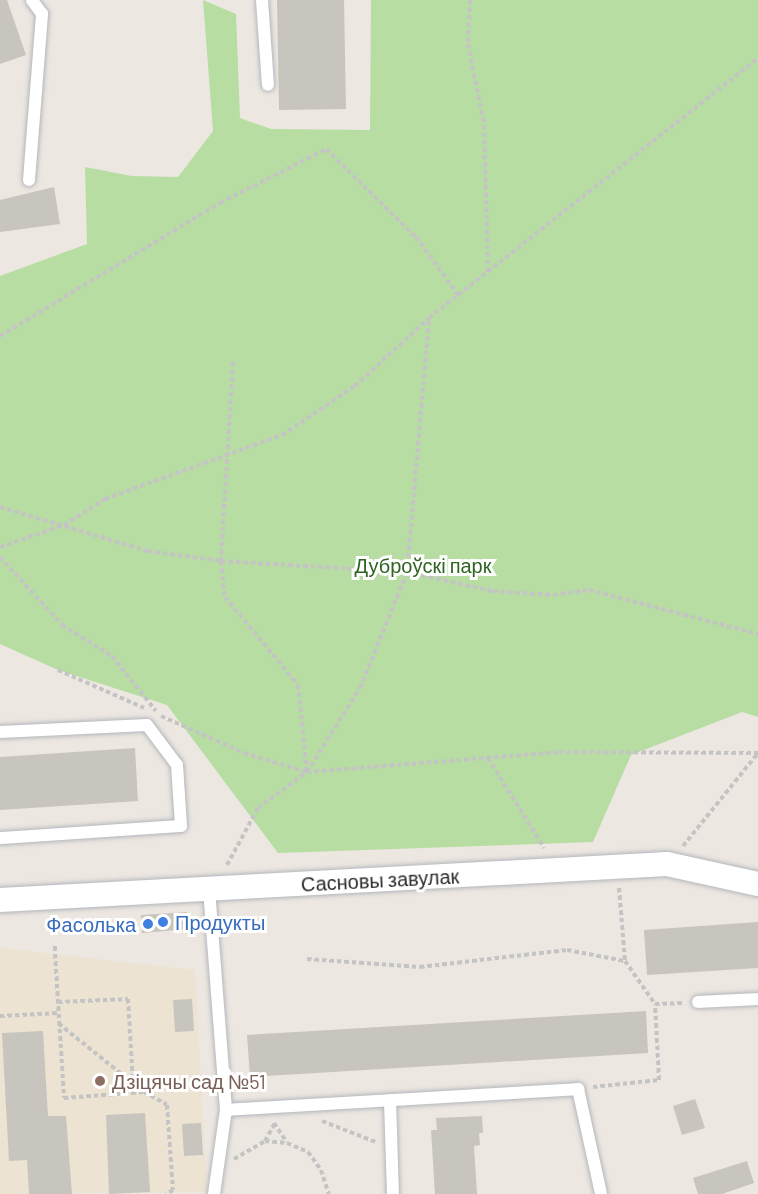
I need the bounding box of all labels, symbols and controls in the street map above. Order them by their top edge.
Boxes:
park label: Дуброўскі парк [355,553,491,577]
street label: Сасновы завулак [300,864,460,896]
place label: Продукты [175,910,265,934]
place label: Фасолька [46,912,136,936]
marker: Продукты [156,915,170,929]
marker: Фасолька [141,917,155,931]
place label: Дзіцячы сад №51 [112,1069,266,1093]
marker: Дзіцячы сад №51 [93,1074,107,1088]

